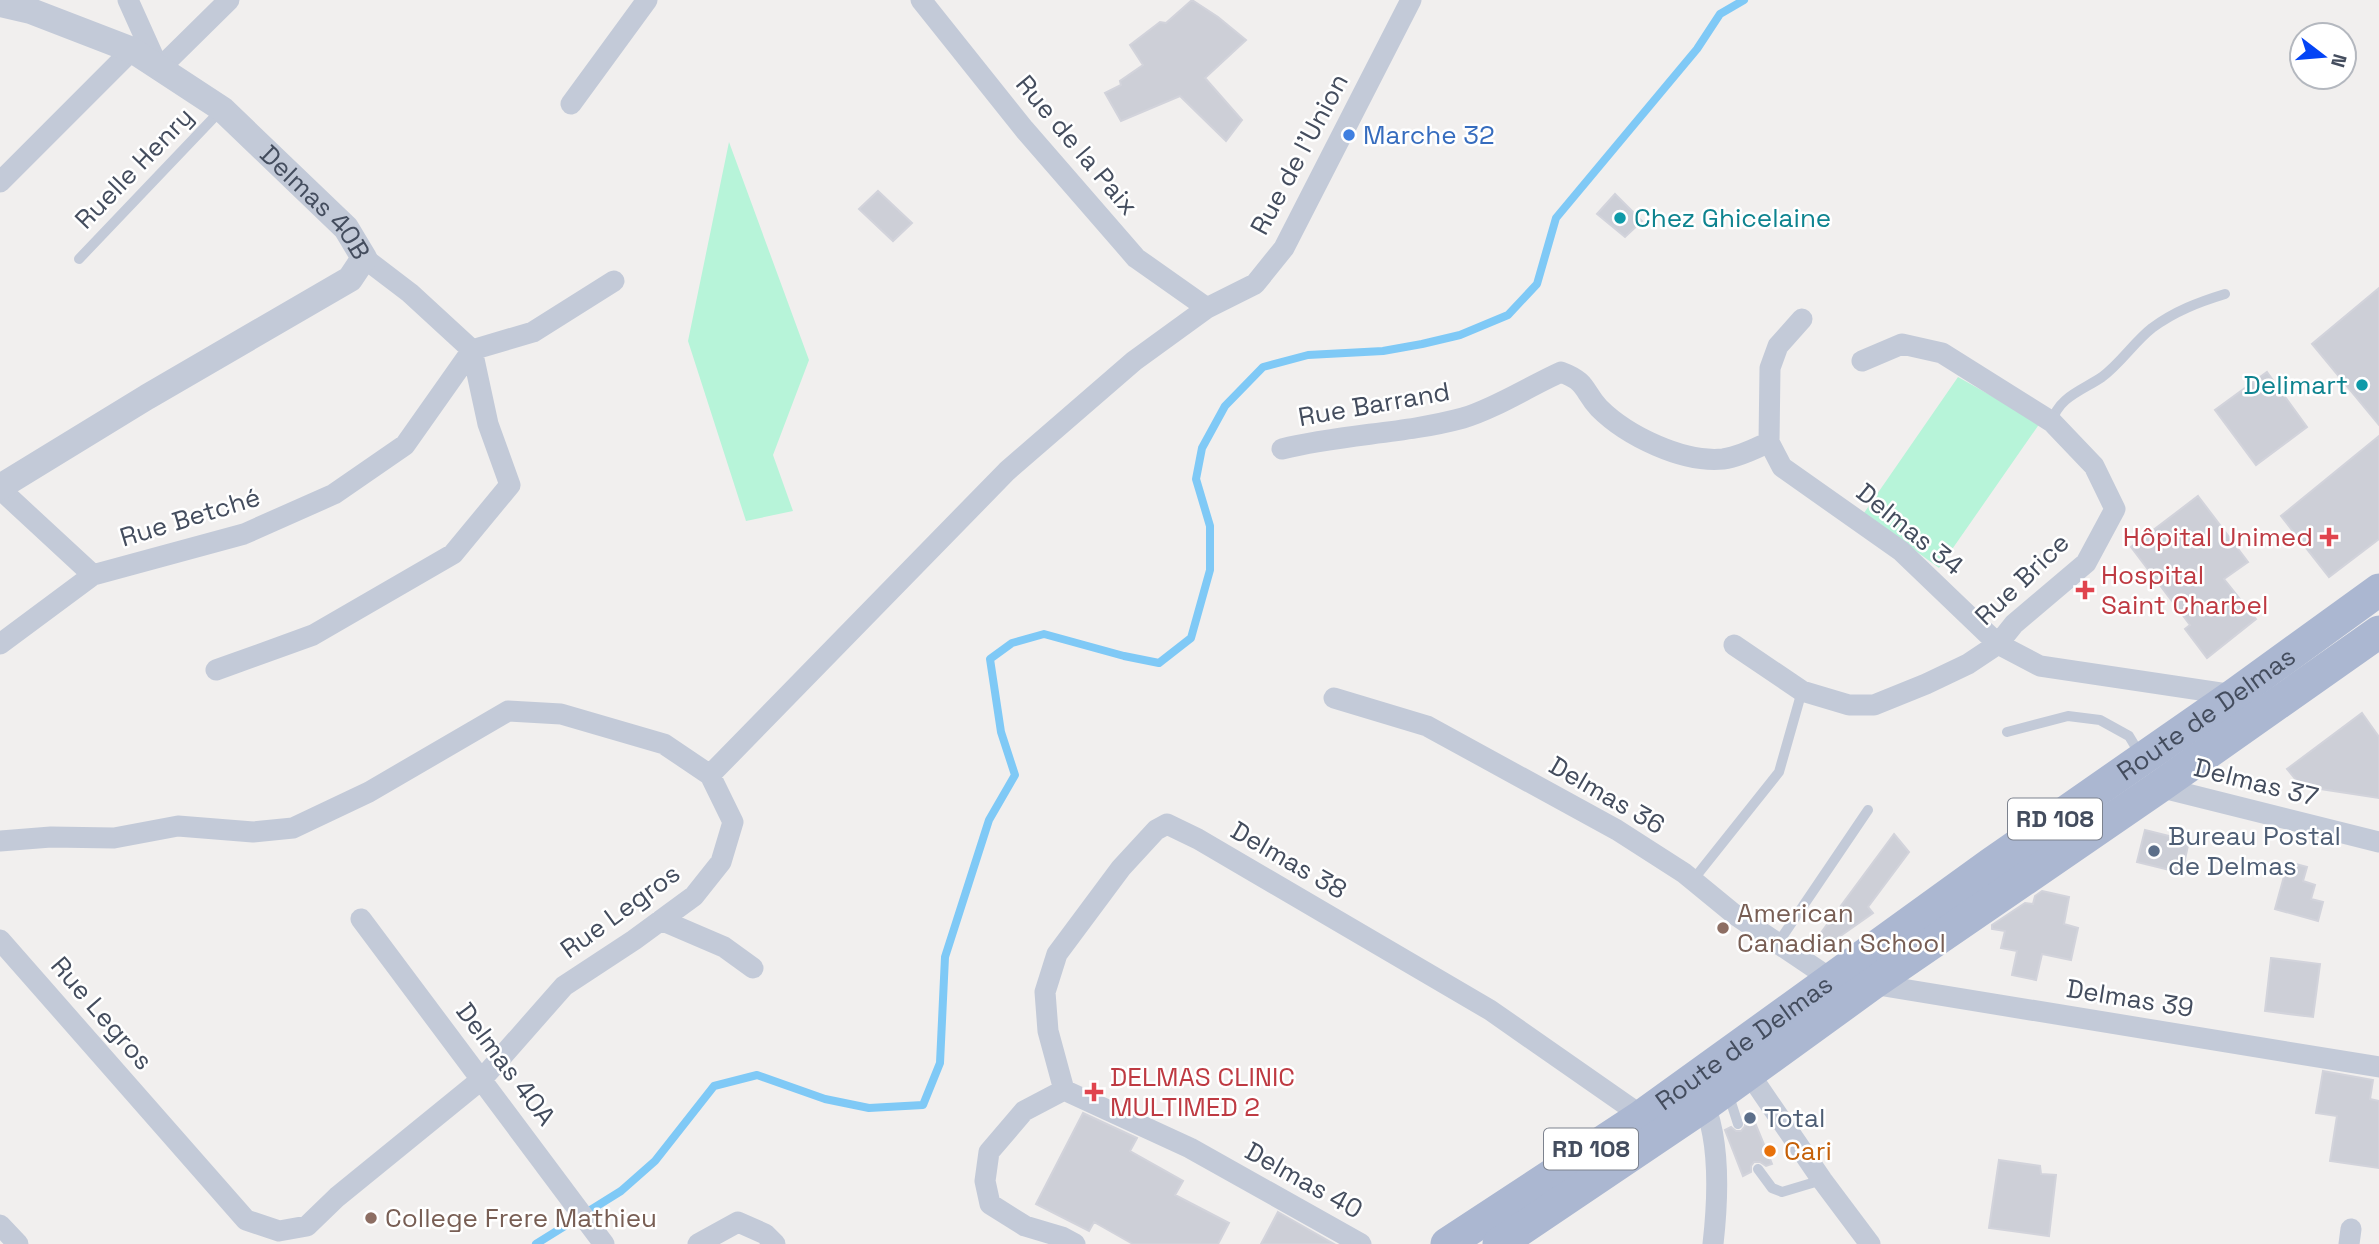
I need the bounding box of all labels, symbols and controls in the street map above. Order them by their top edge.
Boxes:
north arrow [2288,21,2358,91]
text: N [2325,51,2353,70]
street label: Rue de la Paix [1008,68,1146,222]
street label: Rue de l'Union [1242,68,1356,240]
street label: Ruelle Henry [67,100,201,236]
place label: Marche 32 [1363,118,1495,152]
marker: Marche 32 [1341,127,1357,143]
street label: Delmas 40B [253,138,378,266]
place label: Chez Ghicelaine [1634,201,1831,235]
marker: Chez Ghicelaine [1612,210,1628,226]
place label: Delimart [2244,368,2348,402]
street label: Rue Barrand [1296,374,1452,434]
marker: Delimart [2354,377,2370,393]
street label: Delmas 34 [1849,475,1971,583]
street label: Rue Betché [116,480,264,554]
place label: Hôpital Unimed [2123,520,2313,554]
street label: Rue Brice [1967,526,2077,632]
marker: Hôpital Unimed [2319,527,2339,547]
place label: Hospital Saint Charbel [2101,558,2268,622]
marker: Hospital Saint Charbel [2075,580,2095,600]
street label: Route de Delmas [2110,639,2302,788]
street label: Delmas 36 [1543,748,1671,842]
street label: Delmas 37 [2190,750,2322,814]
road number: RD 108 [2008,798,2102,840]
street label: Delmas 38 [1225,813,1353,907]
place label: Bureau Postal de Delmas [2168,819,2341,883]
marker: Bureau Postal de Delmas [2146,843,2162,859]
street label: Rue Legros [554,856,686,966]
place label: American Canadian School [1737,896,1946,960]
marker: American Canadian School [1715,920,1731,936]
street label: Rue Legros [43,949,161,1077]
street label: Route de Delmas [1649,967,1839,1118]
street label: Delmas 39 [2064,971,2196,1025]
street label: Delmas 40A [449,996,563,1132]
place label: DELMAS CLINIC MULTIMED 2 [1110,1060,1295,1124]
marker: DELMAS CLINIC MULTIMED 2 [1084,1082,1104,1102]
place label: Total [1764,1101,1825,1135]
marker: Total [1742,1110,1758,1126]
road number: RD 108 [1544,1128,1638,1170]
street label: Delmas 40 [1239,1134,1369,1226]
place label: Cari [1784,1134,1832,1168]
marker: Cari [1762,1143,1778,1159]
place label: College Frere Mathieu [385,1201,657,1235]
marker: College Frere Mathieu [363,1210,379,1226]

